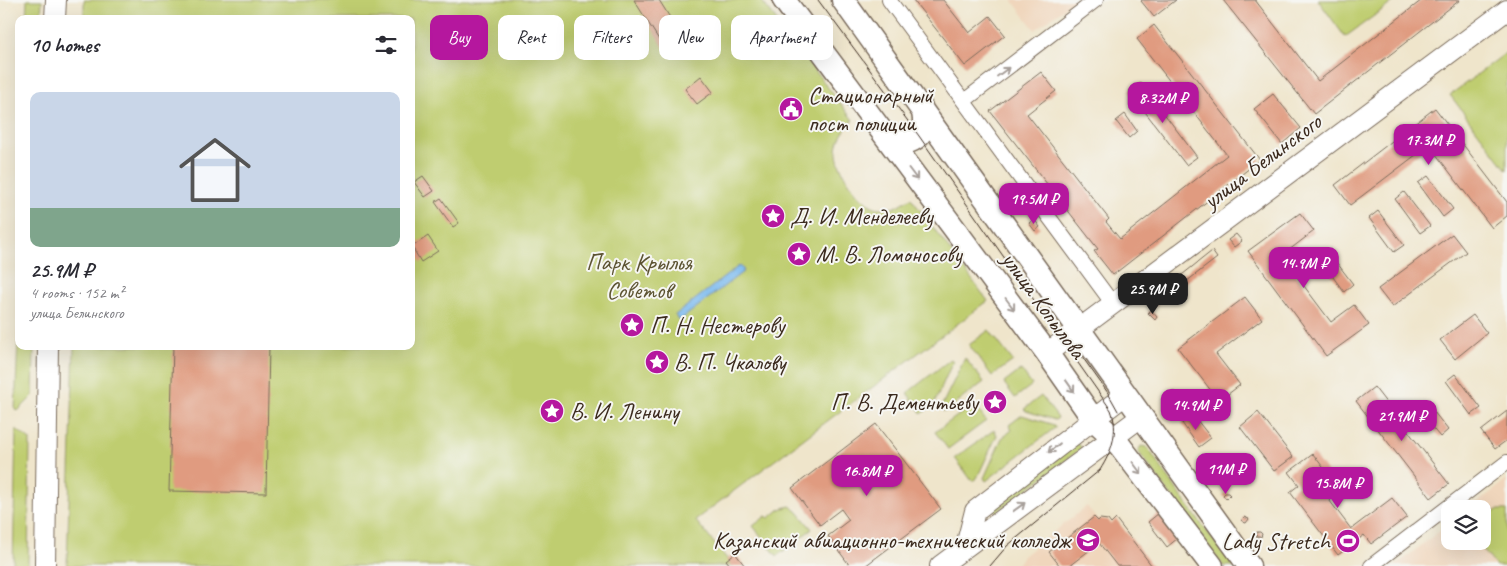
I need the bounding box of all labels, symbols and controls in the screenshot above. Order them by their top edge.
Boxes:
chip: Buy [430,15,488,60]
chip: Rent [498,15,564,60]
chip: Filters [574,15,649,60]
chip: New [659,15,721,60]
chip: Apartment [731,15,833,60]
icon: filters [372,31,400,59]
text: 10 homes [30,32,99,58]
one-way arrow [996,66,1009,77]
place label: Стационарный пост полиции [808,80,935,138]
pin: 8.32M ₽ [1117,82,1209,124]
text: 8.32M ₽ [1139,88,1187,108]
public building icon: Стационарный пост полиции [778,96,804,122]
street label: улица Белинского [1195,106,1328,216]
pin: 17.3M ₽ [1383,124,1475,166]
icon: home [170,125,260,215]
text: 17.3M ₽ [1405,130,1453,150]
one-way arrow [908,167,918,181]
pin: 19.5M ₽ [988,182,1080,225]
text: 19.5M ₽ [1010,189,1058,209]
place label: Д. И. Менделееву [790,201,935,231]
place icon: Д. И. Менделееву [760,203,786,229]
place label: М. В. Ломоносову [816,239,963,269]
place icon: М. В. Ломоносову [786,241,812,267]
street label: улица Копылова [994,244,1094,366]
pin: 14.9M ₽ [1258,246,1350,289]
park label: Парк Крылья Советов [586,247,693,305]
text: 14.9M ₽ [1280,253,1328,273]
text: 25.9M ₽ [30,257,93,283]
pin: 25.9M ₽ [1107,272,1199,315]
text: 25.9M ₽ [1129,279,1177,299]
text: 4 rooms · 152 m² [30,283,124,303]
one-way arrow [1005,297,1016,310]
text: улица Белинского [30,303,124,323]
place label: П. Н. Нестерову [650,310,786,340]
place icon: П. Н. Нестерову [619,312,645,338]
place label: В. П. Чкалову [674,347,787,377]
place icon: В. П. Чкалову [644,349,670,375]
one-way arrow [1065,379,1075,393]
place label: П. В. Дементьеву [831,387,980,417]
pin: 14.9M ₽ [1150,388,1242,431]
place icon: П. В. Дементьеву [982,389,1008,415]
text: 14.9M ₽ [1172,395,1220,415]
place label: В. И. Ленину [570,396,681,426]
place icon: В. И. Ленину [539,398,565,424]
pin: 21.9M ₽ [1356,400,1448,442]
text: 21.9M ₽ [1378,406,1426,426]
one-way arrow [1048,443,1061,454]
pin: 11M ₽ [1191,452,1261,495]
pin: 16.8M ₽ [821,454,913,497]
text: 11M ₽ [1207,459,1245,479]
text: 16.8M ₽ [843,461,891,481]
one-way arrow [1132,461,1142,475]
pin: 15.8M ₽ [1292,466,1384,509]
text: 15.8M ₽ [1314,473,1362,493]
map controls [1441,500,1491,550]
button: layers [1441,500,1491,550]
one-way arrow [1012,502,1026,512]
place label: Казанский авиационно-технический колледж [713,525,1073,556]
place label: Lady Stretch [1222,526,1332,556]
school or university icon: Казанский авиационно-технический колледж [1075,527,1101,553]
sports icon: Lady Stretch [1335,528,1361,554]

